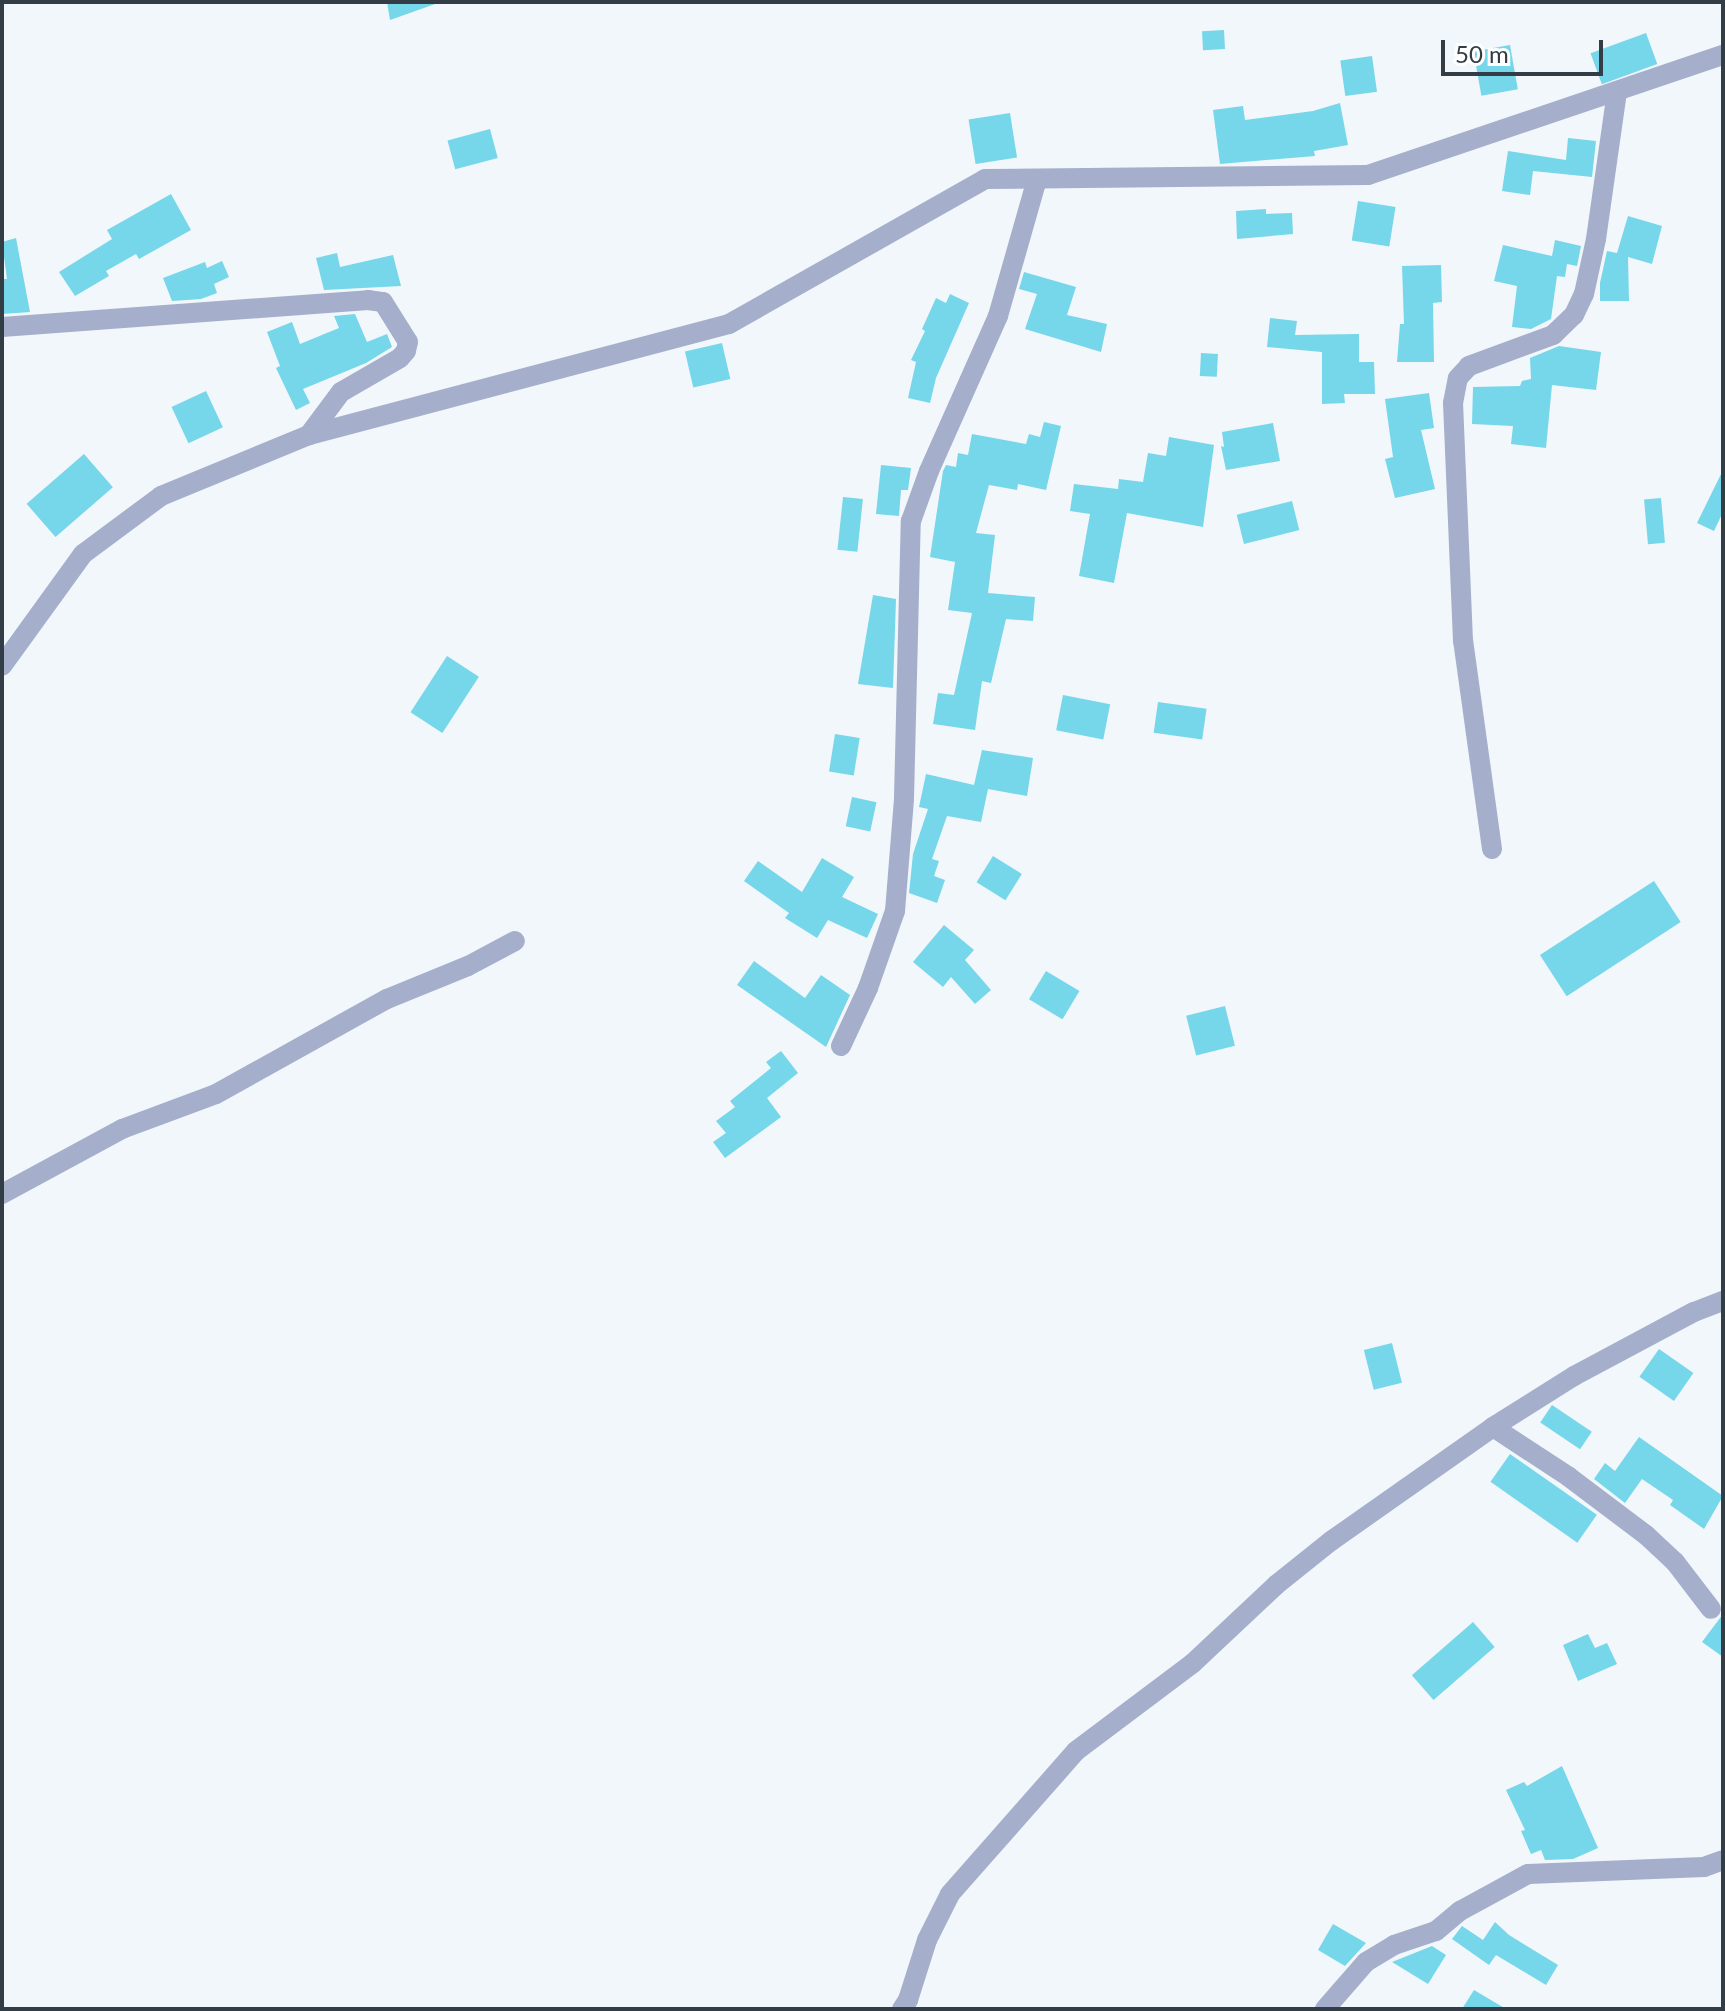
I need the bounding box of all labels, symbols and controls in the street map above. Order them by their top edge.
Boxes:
scale bar [1445,24,1607,74]
text: 50 m [1455,39,1509,68]

